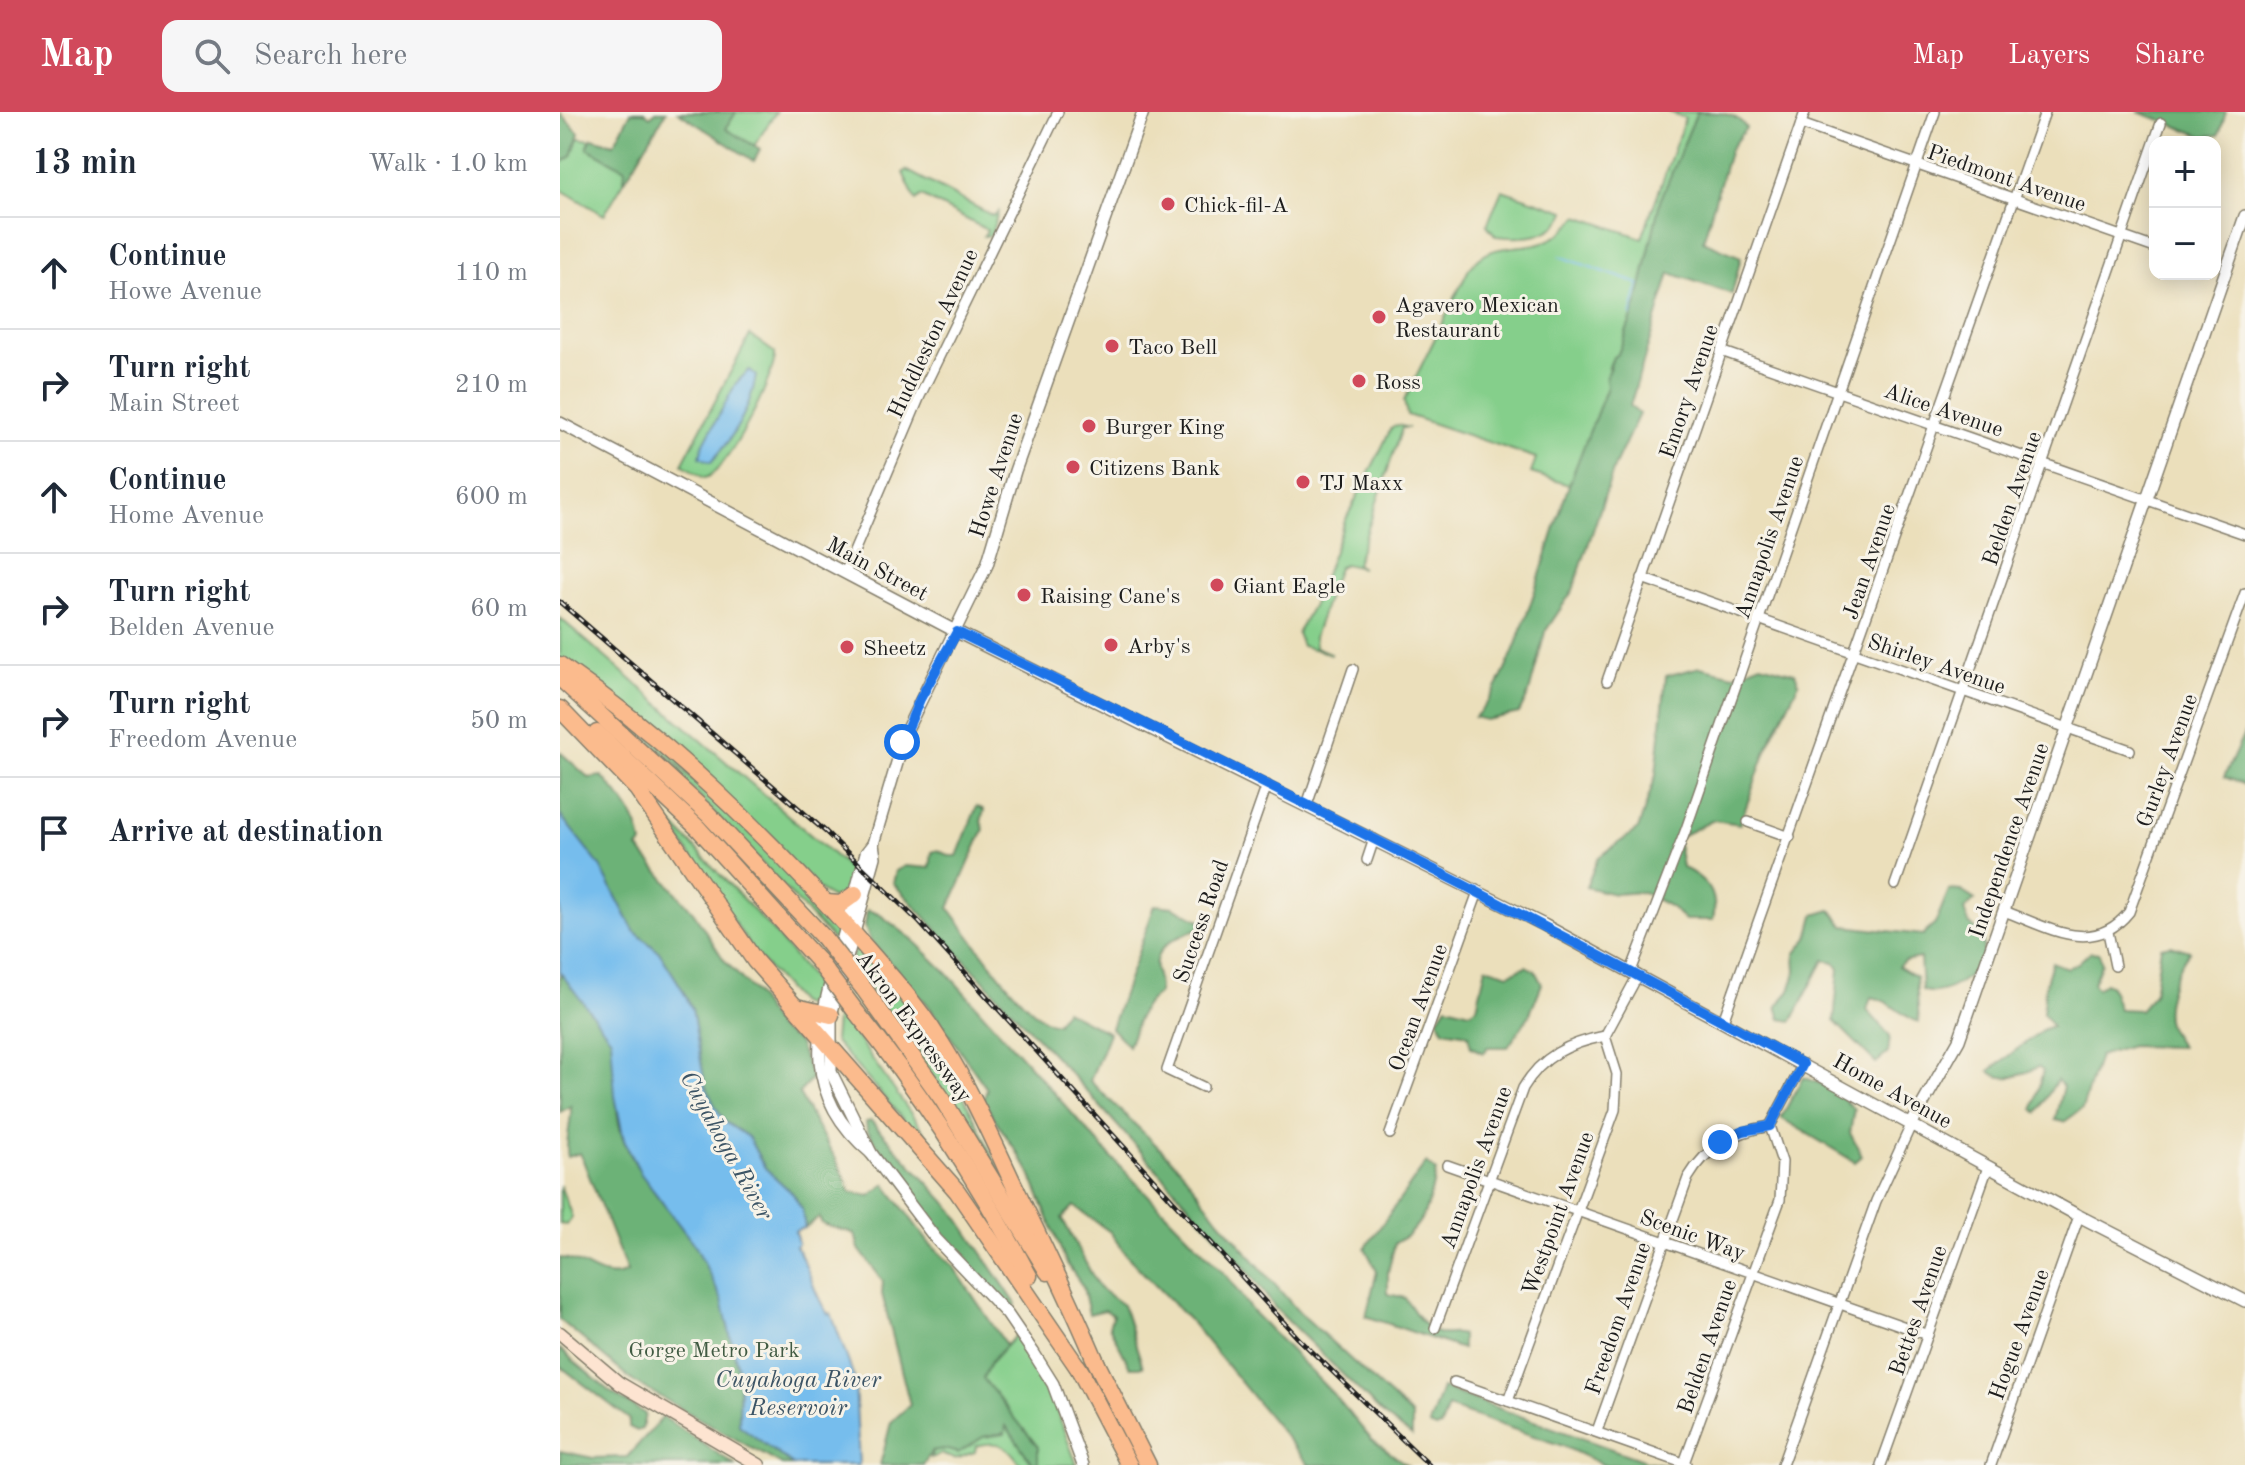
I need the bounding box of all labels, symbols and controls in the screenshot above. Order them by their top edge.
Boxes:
search box [162,20,722,92]
icon: search [190,34,234,78]
text: Map [40,37,114,75]
text: Search here [254,41,407,71]
text: Map [1912,42,1964,70]
text: Layers [2008,42,2090,70]
text: Share [2134,42,2205,70]
map controls [2149,136,2221,280]
button: + [2149,136,2221,208]
street label: Piedmont Avenue [1924,141,2089,216]
text: 13 min [32,147,137,181]
text: Walk · 1.0 km [368,151,528,177]
marker: Chick-fil-A [1159,195,1177,213]
place label: Chick-fil-A [1184,195,1289,217]
button: − [2149,208,2221,280]
text: Continue [108,242,227,272]
street label: Huddleston Avenue [885,246,983,422]
icon: ahead [32,251,76,295]
text: 110 m [455,260,528,286]
text: Howe Avenue [108,279,262,305]
place label: Agavero Mexican Restaurant [1395,295,1559,342]
marker: Agavero Mexican Restaurant [1370,308,1388,326]
street label: Emory Avenue [1657,322,1723,462]
marker: Taco Bell [1103,337,1121,355]
place label: Taco Bell [1128,337,1217,359]
text: Turn right [108,354,250,384]
icon: right [32,363,76,407]
text: 210 m [455,372,528,398]
marker: Ross [1350,372,1368,390]
place label: Ross [1375,372,1421,394]
street label: Alice Avenue [1881,380,2006,442]
text: Main Street [108,391,240,417]
street label: Howe Avenue [966,410,1027,541]
marker: Burger King [1080,417,1098,435]
place label: Burger King [1105,417,1225,439]
street label: Belden Avenue [1980,429,2046,569]
street label: Annapolis Avenue [1732,453,1808,622]
marker: Citizens Bank [1064,458,1082,476]
place label: Citizens Bank [1089,458,1220,480]
text: Continue [108,466,227,496]
marker: TJ Maxx [1294,473,1312,491]
place label: TJ Maxx [1319,473,1403,495]
icon: ahead [32,475,76,519]
text: 600 m [455,484,528,510]
street label: Jean Avenue [1840,501,1900,622]
text: Home Avenue [108,503,264,529]
street label: Main Street [823,534,931,606]
marker: Giant Eagle [1208,576,1226,594]
place label: Giant Eagle [1233,576,1345,598]
text: Turn right [108,578,250,608]
marker: Raising Cane's [1015,586,1033,604]
place label: Raising Cane's [1040,586,1180,608]
icon: right [32,587,76,631]
text: 60 m [470,596,528,622]
text: Belden Avenue [108,615,274,641]
street label: Shirley Avenue [1865,631,2008,699]
marker: Arby's [1102,636,1120,654]
place label: Arby's [1127,636,1191,658]
marker: Sheetz [838,638,856,656]
place label: Sheetz [863,638,926,660]
text: Turn right [108,690,250,720]
street label: Gurley Avenue [2134,691,2202,830]
icon: right [32,699,76,743]
text: 50 m [470,708,528,734]
route start [884,724,920,760]
text: Freedom Avenue [108,727,297,753]
street label: Independence Avenue [1966,740,2054,941]
icon: arrive [32,811,76,855]
text: Arrive at destination [108,818,383,848]
street label: Success Road [1170,857,1233,986]
street label: Ocean Avenue [1386,941,1452,1074]
street label: Akron Expressway [851,947,976,1107]
street label: Home Avenue [1829,1050,1955,1133]
water label: Cuyahoga River [674,1067,776,1225]
street label: Annapolis Avenue [1437,1083,1516,1252]
route end [1702,1124,1738,1160]
street label: Westpoint Avenue [1519,1129,1599,1299]
street label: Scenic Way [1636,1207,1748,1265]
street label: Freedom Avenue [1582,1239,1655,1398]
street label: Bettes Avenue [1886,1243,1951,1379]
street label: Hogue Avenue [1986,1266,2054,1403]
street label: Belden Avenue [1675,1277,1741,1417]
park label: Gorge Metro Park [628,1340,800,1362]
water label: Cuyahoga River Reservoir [715,1369,882,1421]

